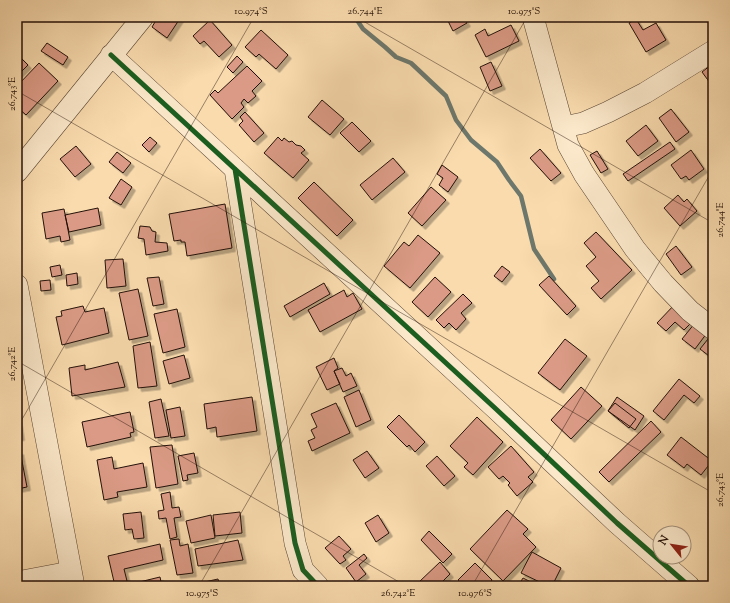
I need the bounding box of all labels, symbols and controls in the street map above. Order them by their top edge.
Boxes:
text: 10.974°S [234,4,268,19]
text: 26.744°E [348,4,382,19]
text: 10.975°S [508,4,540,19]
text: 26.743°E [5,77,20,111]
text: 26.744°E [713,203,728,237]
text: 26.742°E [5,347,20,381]
text: 26.743°E [713,473,728,507]
north arrow [652,525,692,565]
text: N [655,533,673,549]
text: 10.975°S [186,586,218,601]
text: 26.742°E [381,586,415,601]
text: 10.976°S [458,586,492,601]

